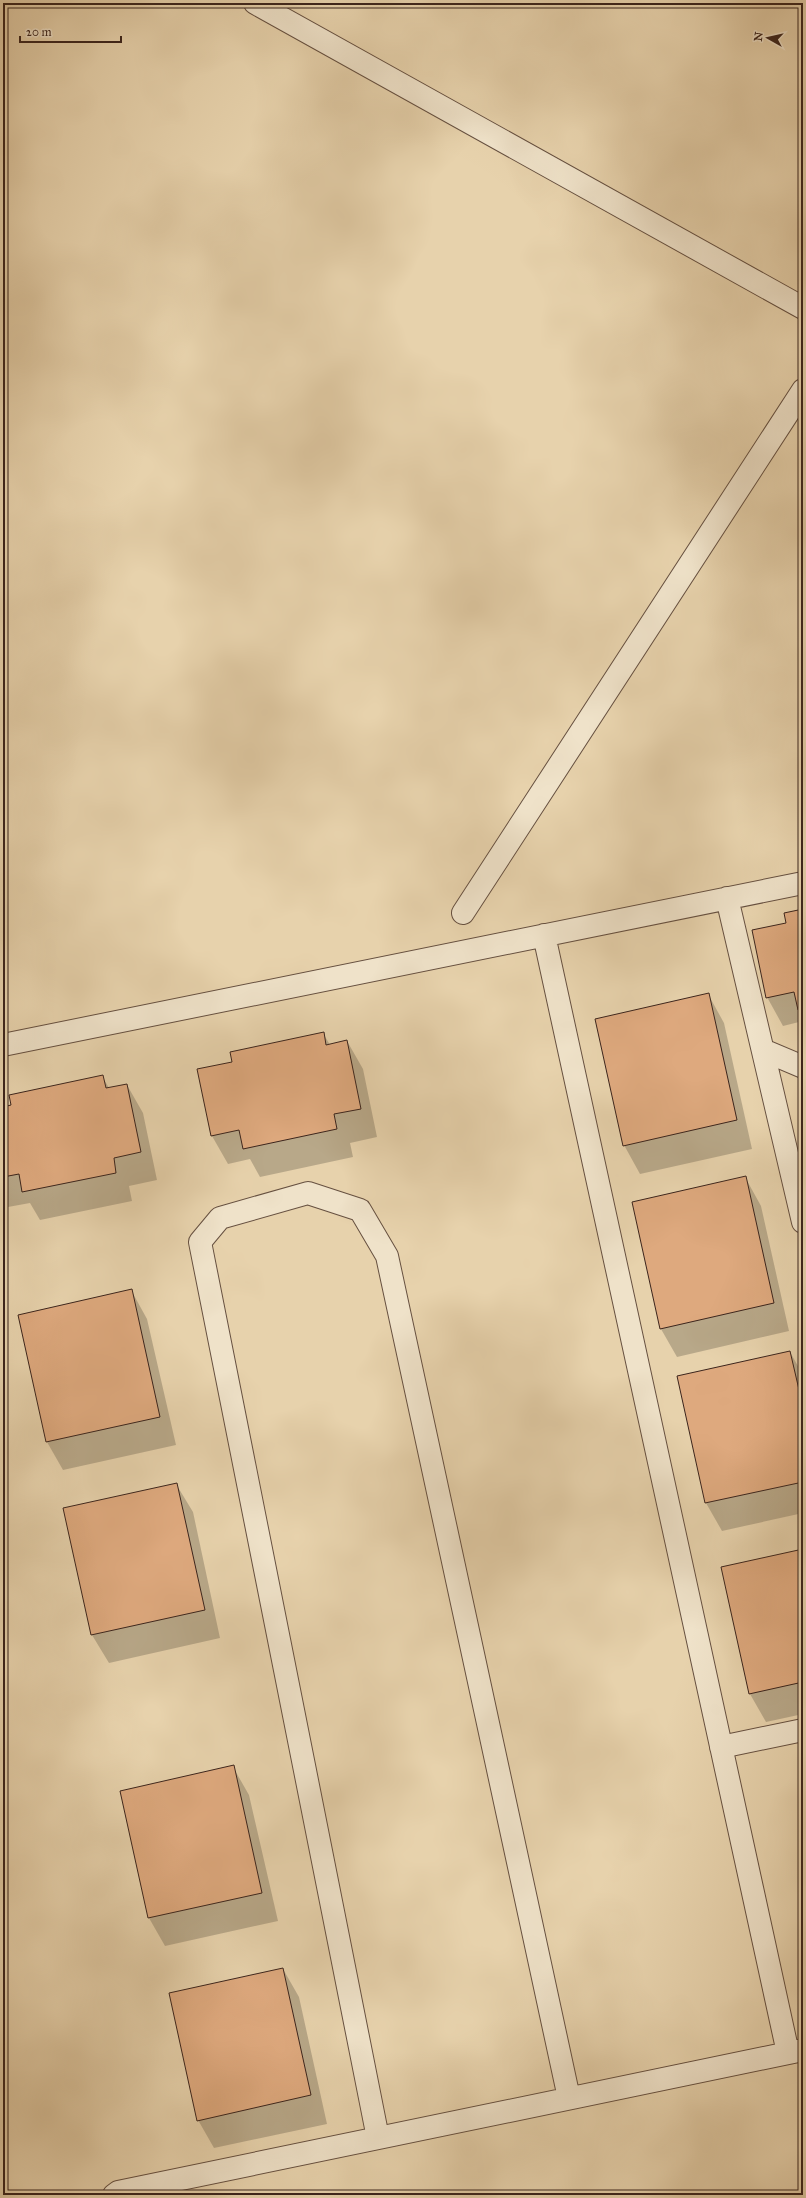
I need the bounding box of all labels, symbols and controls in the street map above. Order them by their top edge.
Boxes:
scale bar [20,18,121,44]
north arrow [748,18,788,58]
text: 20 m [26,25,52,39]
text: N [752,30,766,42]

